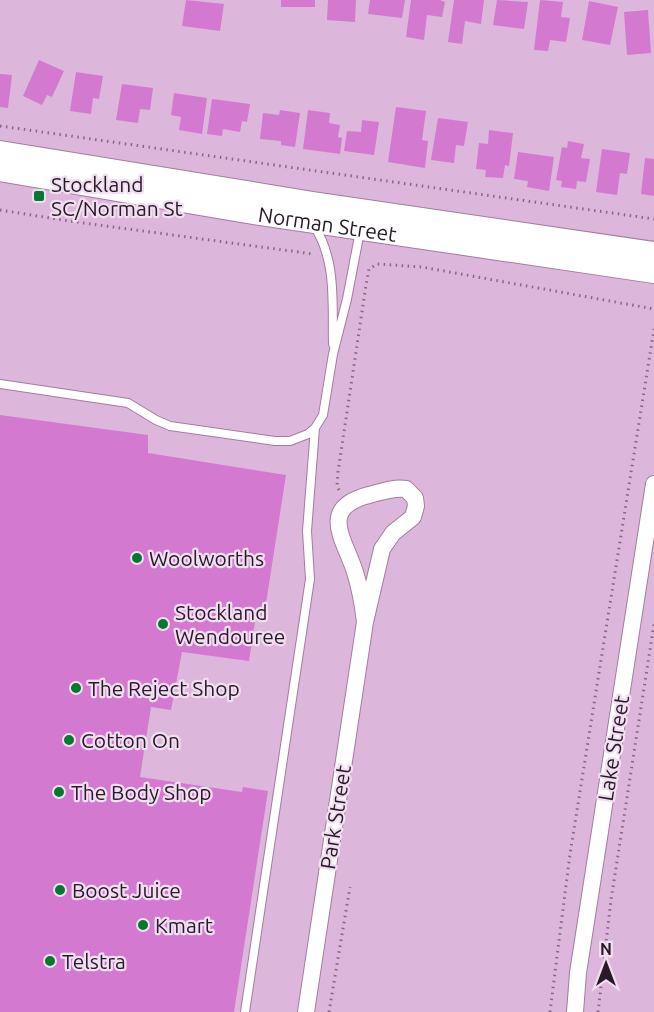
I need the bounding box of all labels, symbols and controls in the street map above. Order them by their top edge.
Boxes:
place label: Stockland SC/Norman St [51,172,183,220]
marker: Stockland SC/Norman St [32,189,46,203]
street label: Norman Street [257,202,398,246]
place label: Woolworths [149,546,264,570]
marker: Woolworths [130,551,144,565]
place label: Stockland Wendouree [175,600,285,648]
marker: Stockland Wendouree [156,617,170,631]
place label: The Reject Shop [88,676,240,700]
marker: The Reject Shop [69,681,83,695]
street label: Lake Street [593,693,633,803]
place label: Cotton On [81,728,180,752]
marker: Cotton On [62,733,76,747]
street label: Park Street [315,763,355,871]
place label: The Body Shop [71,780,211,804]
marker: The Body Shop [52,785,66,799]
place label: Boost Juice [72,878,181,902]
marker: Boost Juice [53,883,67,897]
place label: Kmart [155,913,213,937]
marker: Kmart [136,918,150,932]
north arrow [576,934,636,994]
text: N [600,940,612,958]
place label: Telstra [62,949,126,973]
marker: Telstra [43,954,57,968]

